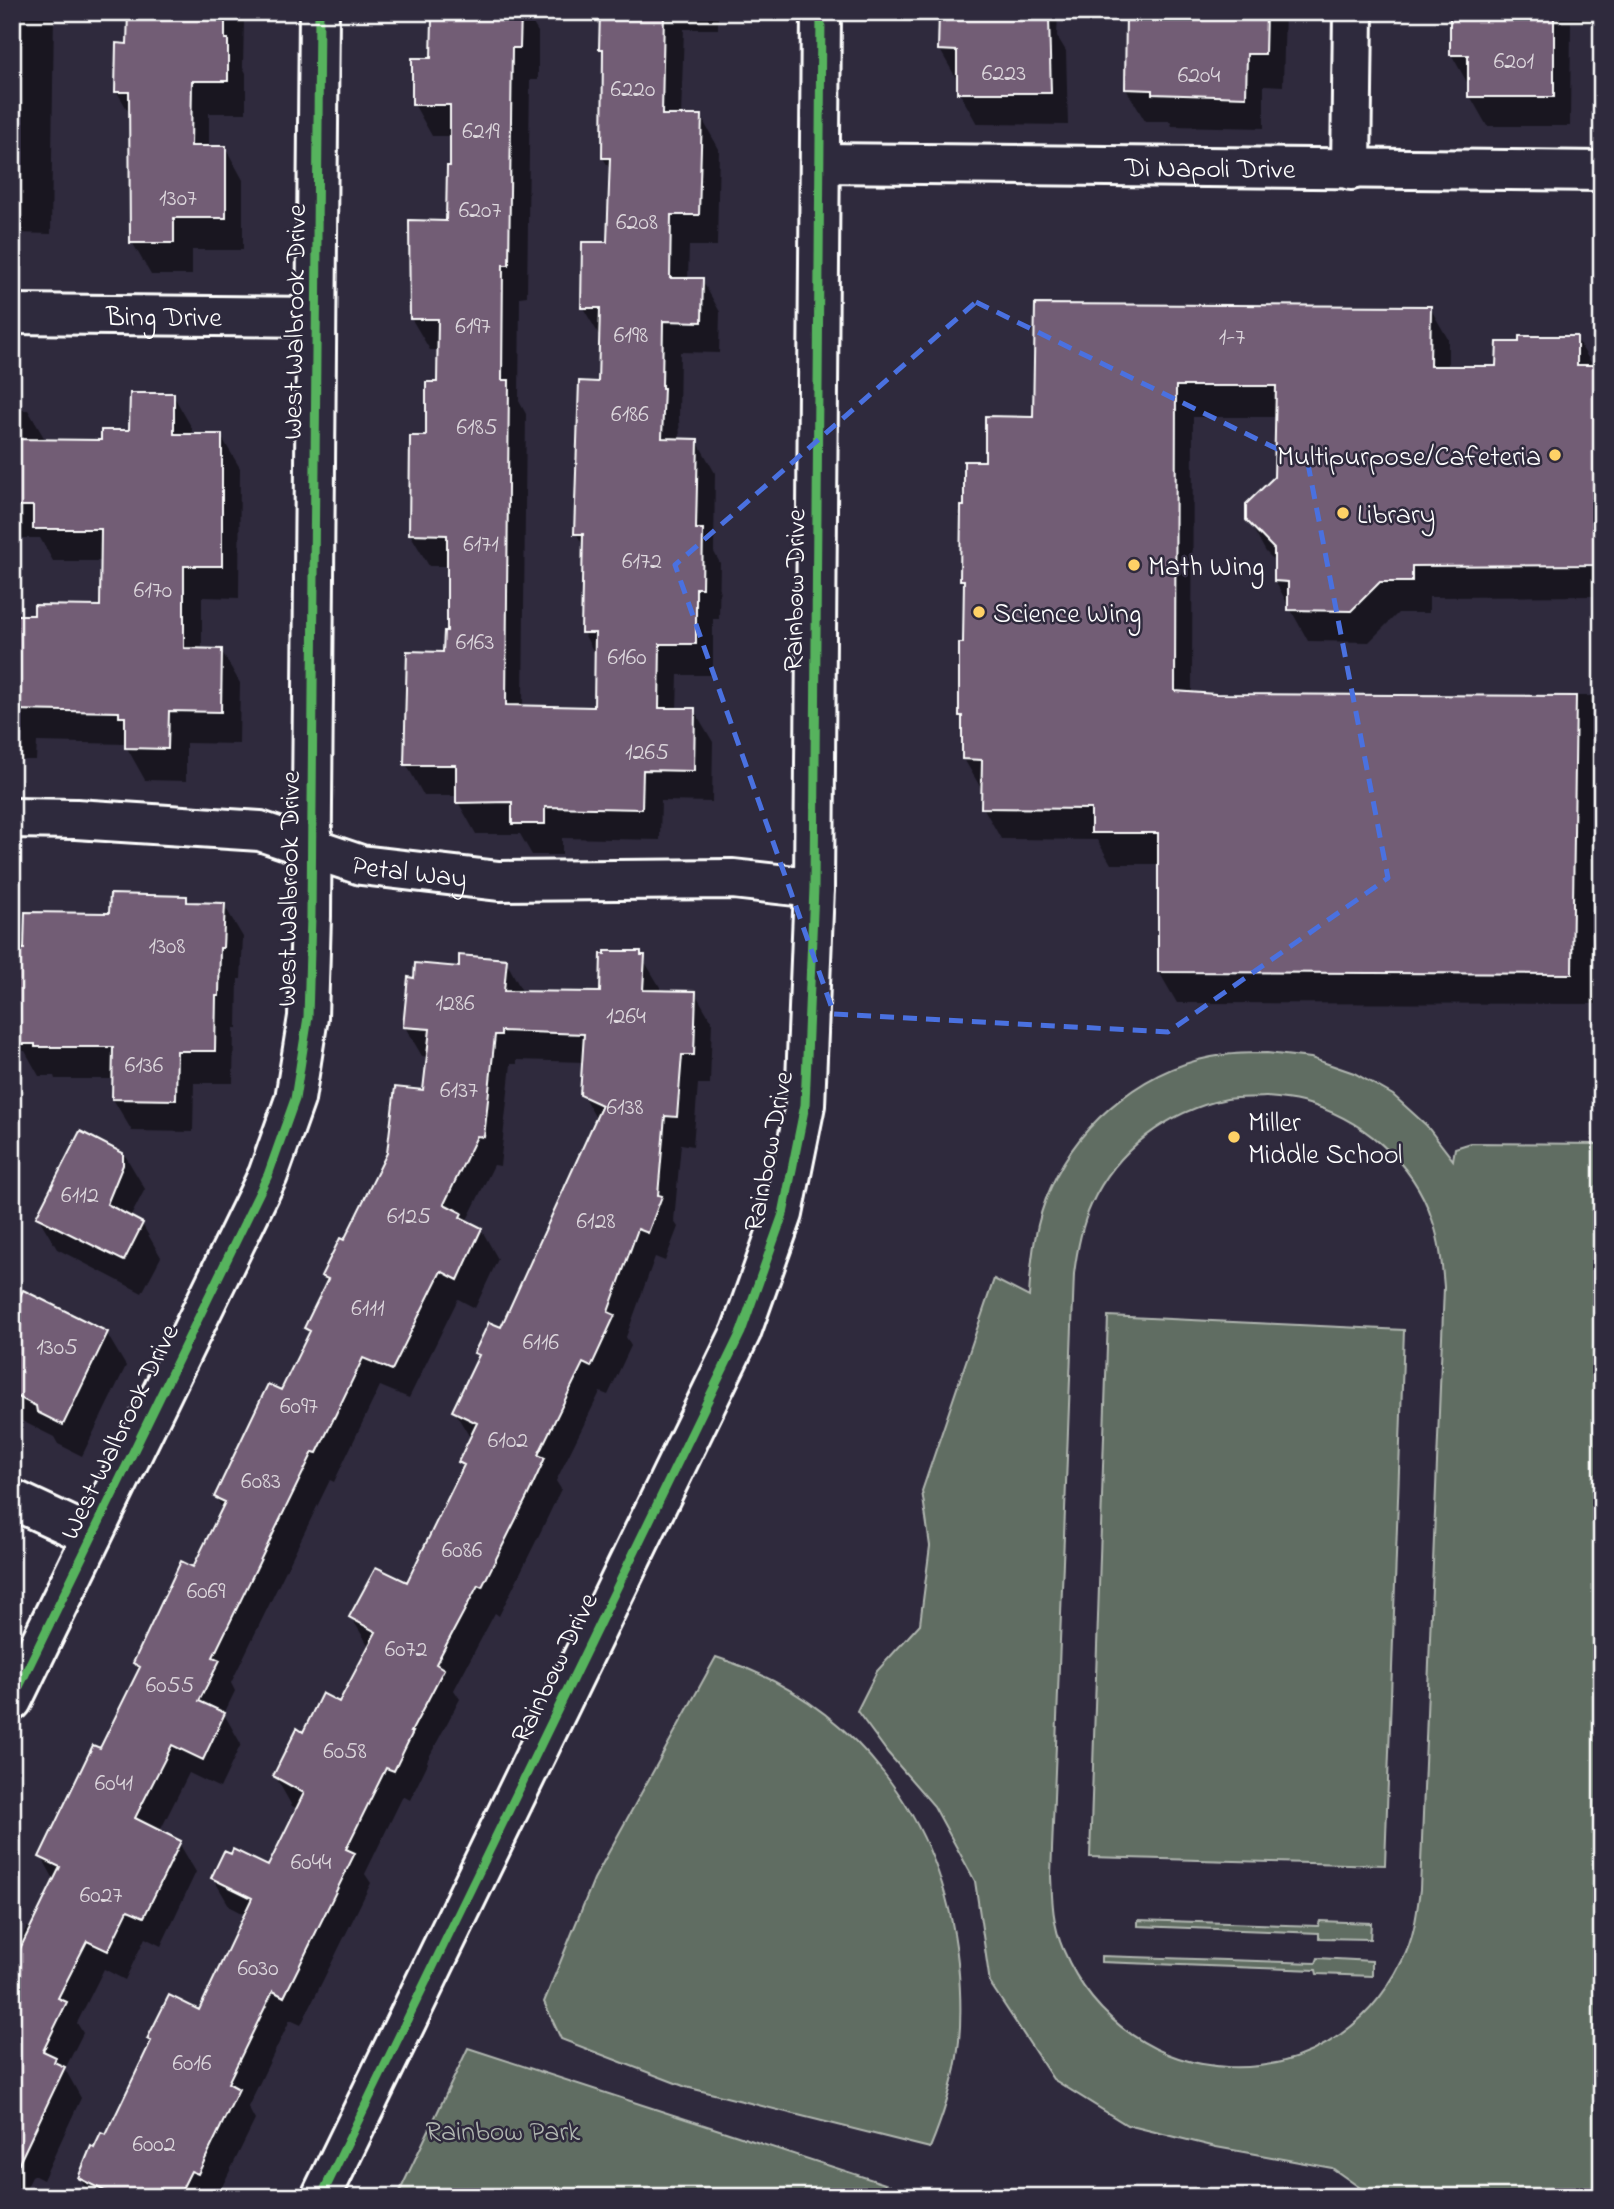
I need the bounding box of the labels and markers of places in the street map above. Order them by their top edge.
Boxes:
place label: Multipurpose/Cafeteria [1277,438,1541,479]
marker: Multipurpose/Cafeteria [1547,447,1563,463]
place label: Library [1357,496,1435,537]
marker: Library [1335,505,1351,521]
place label: Math Wing [1148,548,1264,589]
marker: Math Wing [1126,557,1142,573]
place label: Science Wing [993,595,1141,636]
marker: Science Wing [971,604,987,620]
place label: Miller Middle School [1248,1104,1402,1177]
marker: Miller Middle School [1226,1129,1242,1145]

